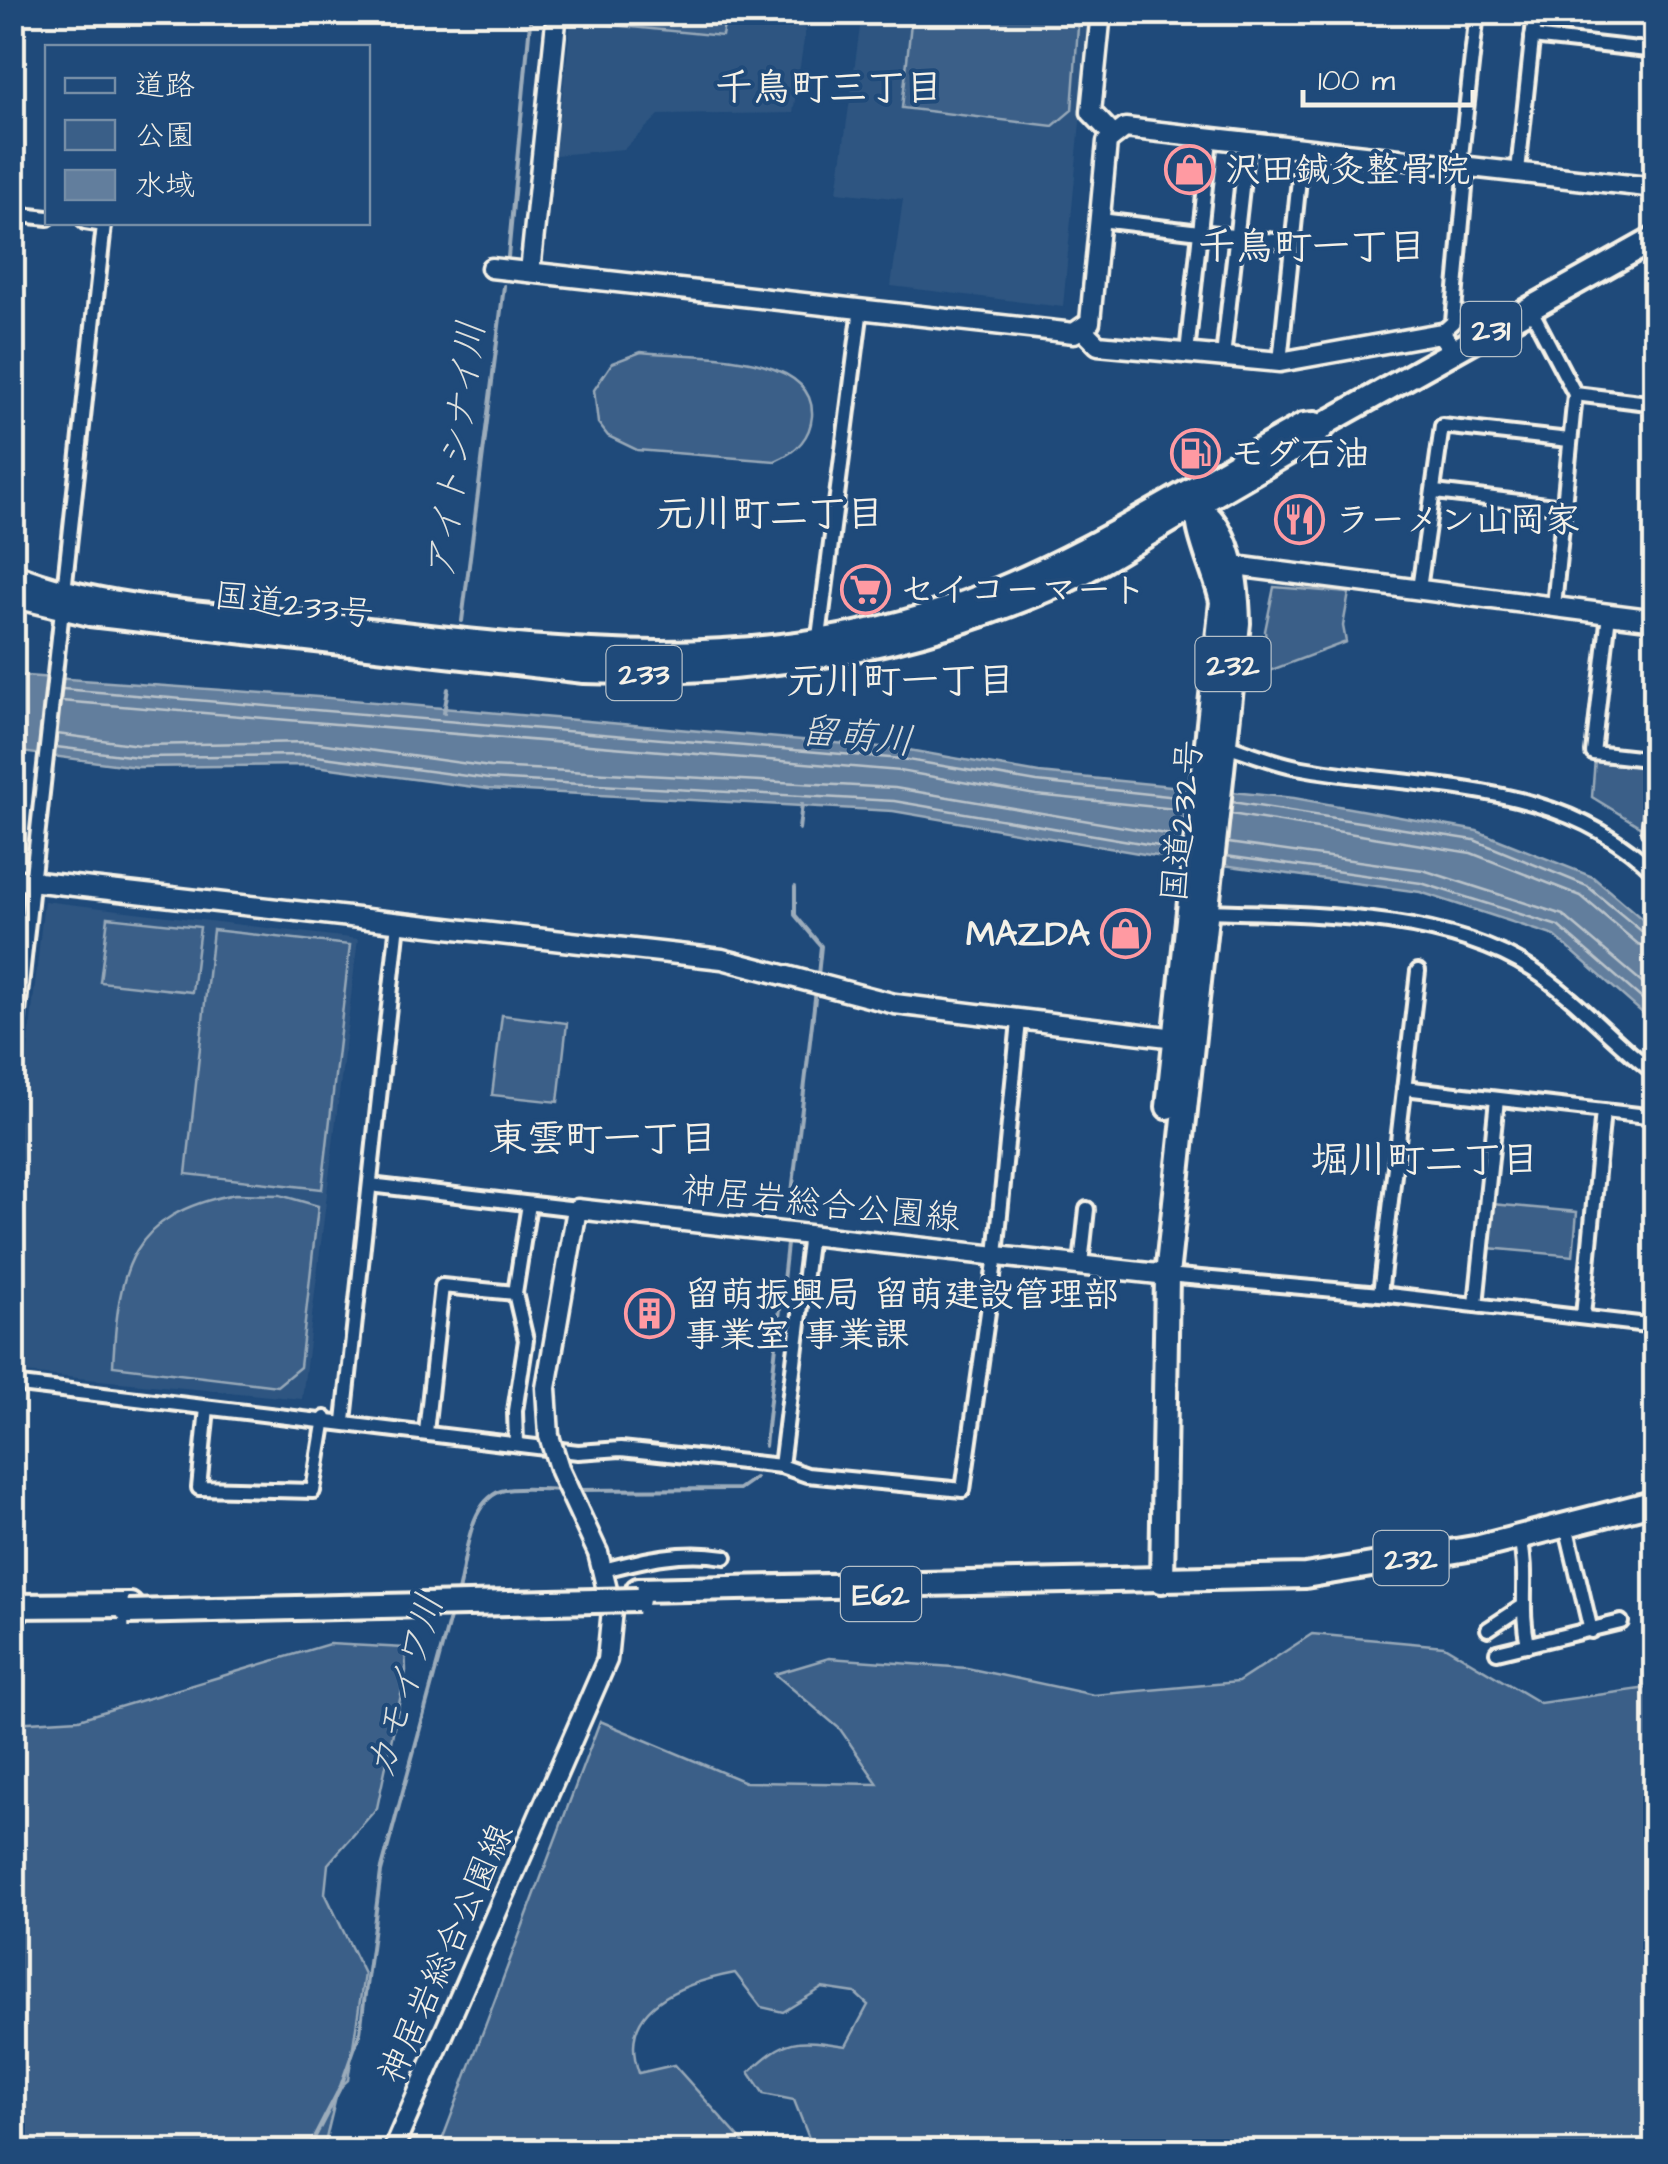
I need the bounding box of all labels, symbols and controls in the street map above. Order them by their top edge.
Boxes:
legend [45,45,370,225]
scale bar [1303,45,1473,107]
text: 100 m [1318,60,1396,102]
district label: 千鳥町三丁目 [715,63,943,115]
text: 道路 [135,65,195,107]
text: 公園 [135,115,195,157]
shop icon: 沢田鍼灸整骨院 [1164,143,1216,195]
place label: 沢田鍼灸整骨院 [1225,146,1470,195]
text: 水域 [135,165,195,207]
district label: 千鳥町一丁目 [1198,222,1426,274]
road number: 231 [1461,302,1521,356]
water label: アイトシナイ川 [415,318,499,583]
fuel station icon: モダ石油 [1169,427,1221,479]
place label: モダ石油 [1230,430,1370,479]
district label: 元川町二丁目 [656,489,884,541]
restaurant icon: ラーメン山岡家 [1274,493,1326,545]
place label: ラーメン山岡家 [1335,496,1580,545]
supermarket icon: セイコーマート [839,563,891,615]
place label: セイコーマート [900,566,1146,615]
street label: 国道233号 [211,571,377,640]
road number: 232 [1196,637,1270,691]
road number: 233 [606,646,682,700]
district label: 元川町一丁目 [787,656,1015,708]
water label: 留萌川 [797,705,916,769]
street label: 国道232号 [1150,738,1215,905]
shop icon: MAZDA [1099,907,1151,959]
place label: MAZDA [966,910,1091,959]
district label: 東雲町一丁目 [489,1114,717,1166]
district label: 堀川町二丁目 [1311,1135,1539,1187]
street label: 神居岩総合公園線 [679,1165,963,1243]
place label: 留萌振興局 留萌建設管理部 事業室 事業課 [685,1271,1119,1360]
building icon: 留萌振興局 留萌建設管理部 事業室 事業課 [624,1288,676,1340]
road number: 232 [1374,1531,1448,1585]
road number: E62 [841,1567,921,1621]
water label: カモイワ川 [355,1588,457,1785]
street label: 神居岩総合公園線 [367,1816,526,2091]

